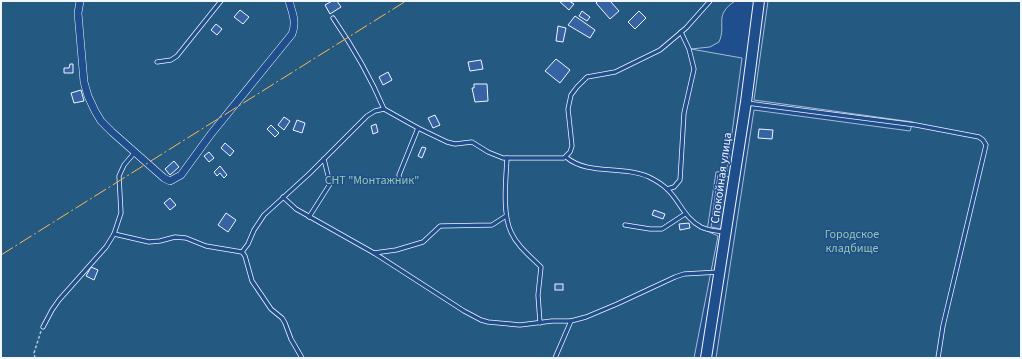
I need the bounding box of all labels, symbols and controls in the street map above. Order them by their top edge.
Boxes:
street label: Спокойная улица [707,131,736,225]
park label: СНТ "Монтажник" [325,172,419,189]
park label: Городское кладбище [825,226,879,257]

